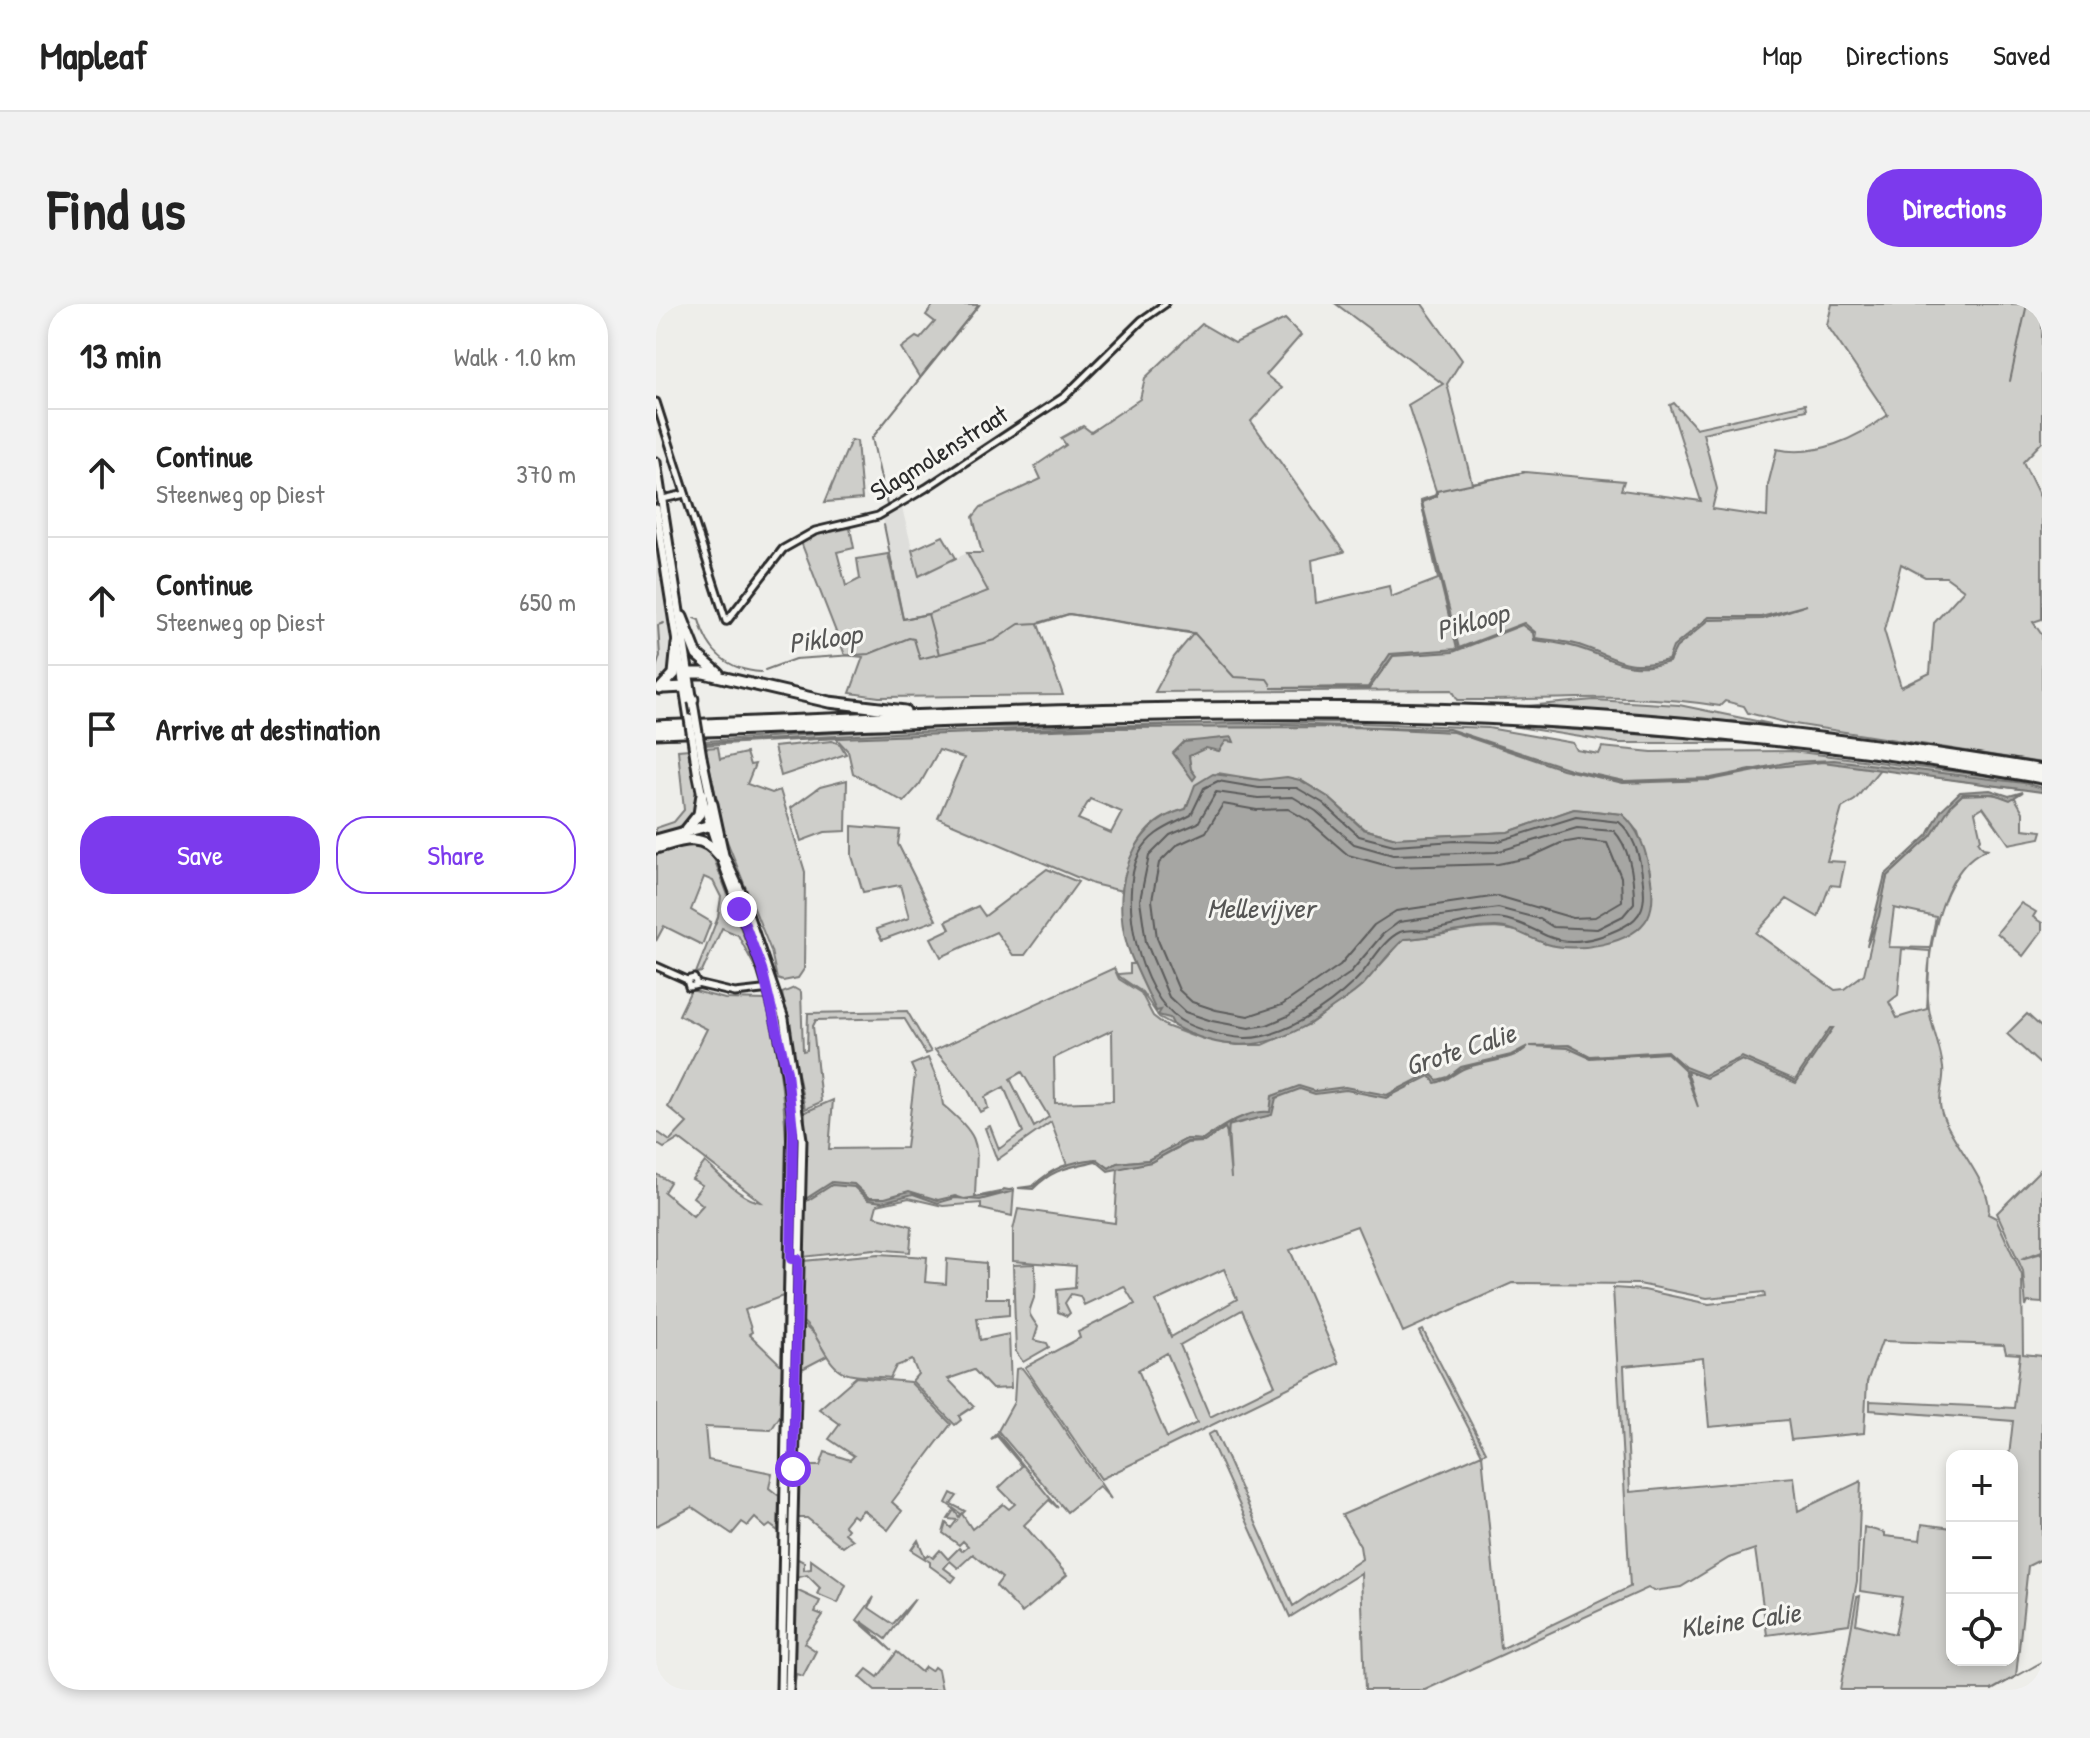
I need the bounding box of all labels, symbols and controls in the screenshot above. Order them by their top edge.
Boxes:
text: Mapleaf [40,29,148,81]
text: Map [1762,36,1802,74]
text: Directions [1846,36,1949,74]
text: Saved [1993,36,2050,74]
button: Directions [1867,169,2042,247]
text: Find us [48,171,186,246]
text: 13 min [80,333,162,379]
text: Walk · 1.0 km [454,339,576,374]
street label: Slagmolenstraat [863,396,1015,509]
text: Continue [156,436,253,476]
icon: ahead [80,451,124,495]
text: 370 m [516,456,576,491]
text: Steenweg op Diest [156,476,324,511]
text: Continue [156,564,253,604]
icon: ahead [80,579,124,623]
text: 650 m [519,584,576,619]
water label: Pikloop [1432,593,1514,649]
text: Steenweg op Diest [156,604,324,639]
water label: Pikloop [786,614,866,662]
icon: arrive [80,707,124,751]
text: Arrive at destination [156,709,381,749]
button: Save [80,816,320,894]
button: Share [336,816,576,894]
water label: Mellevijver [1207,889,1318,927]
route end [721,891,757,927]
water label: Grote Calie [1400,1013,1522,1085]
map controls [1946,1450,2018,1666]
button: + [1946,1450,2018,1522]
route start [775,1451,811,1487]
button: − [1946,1522,2018,1594]
water label: Kleine Calie [1677,1593,1804,1647]
button: locate [1946,1594,2018,1666]

